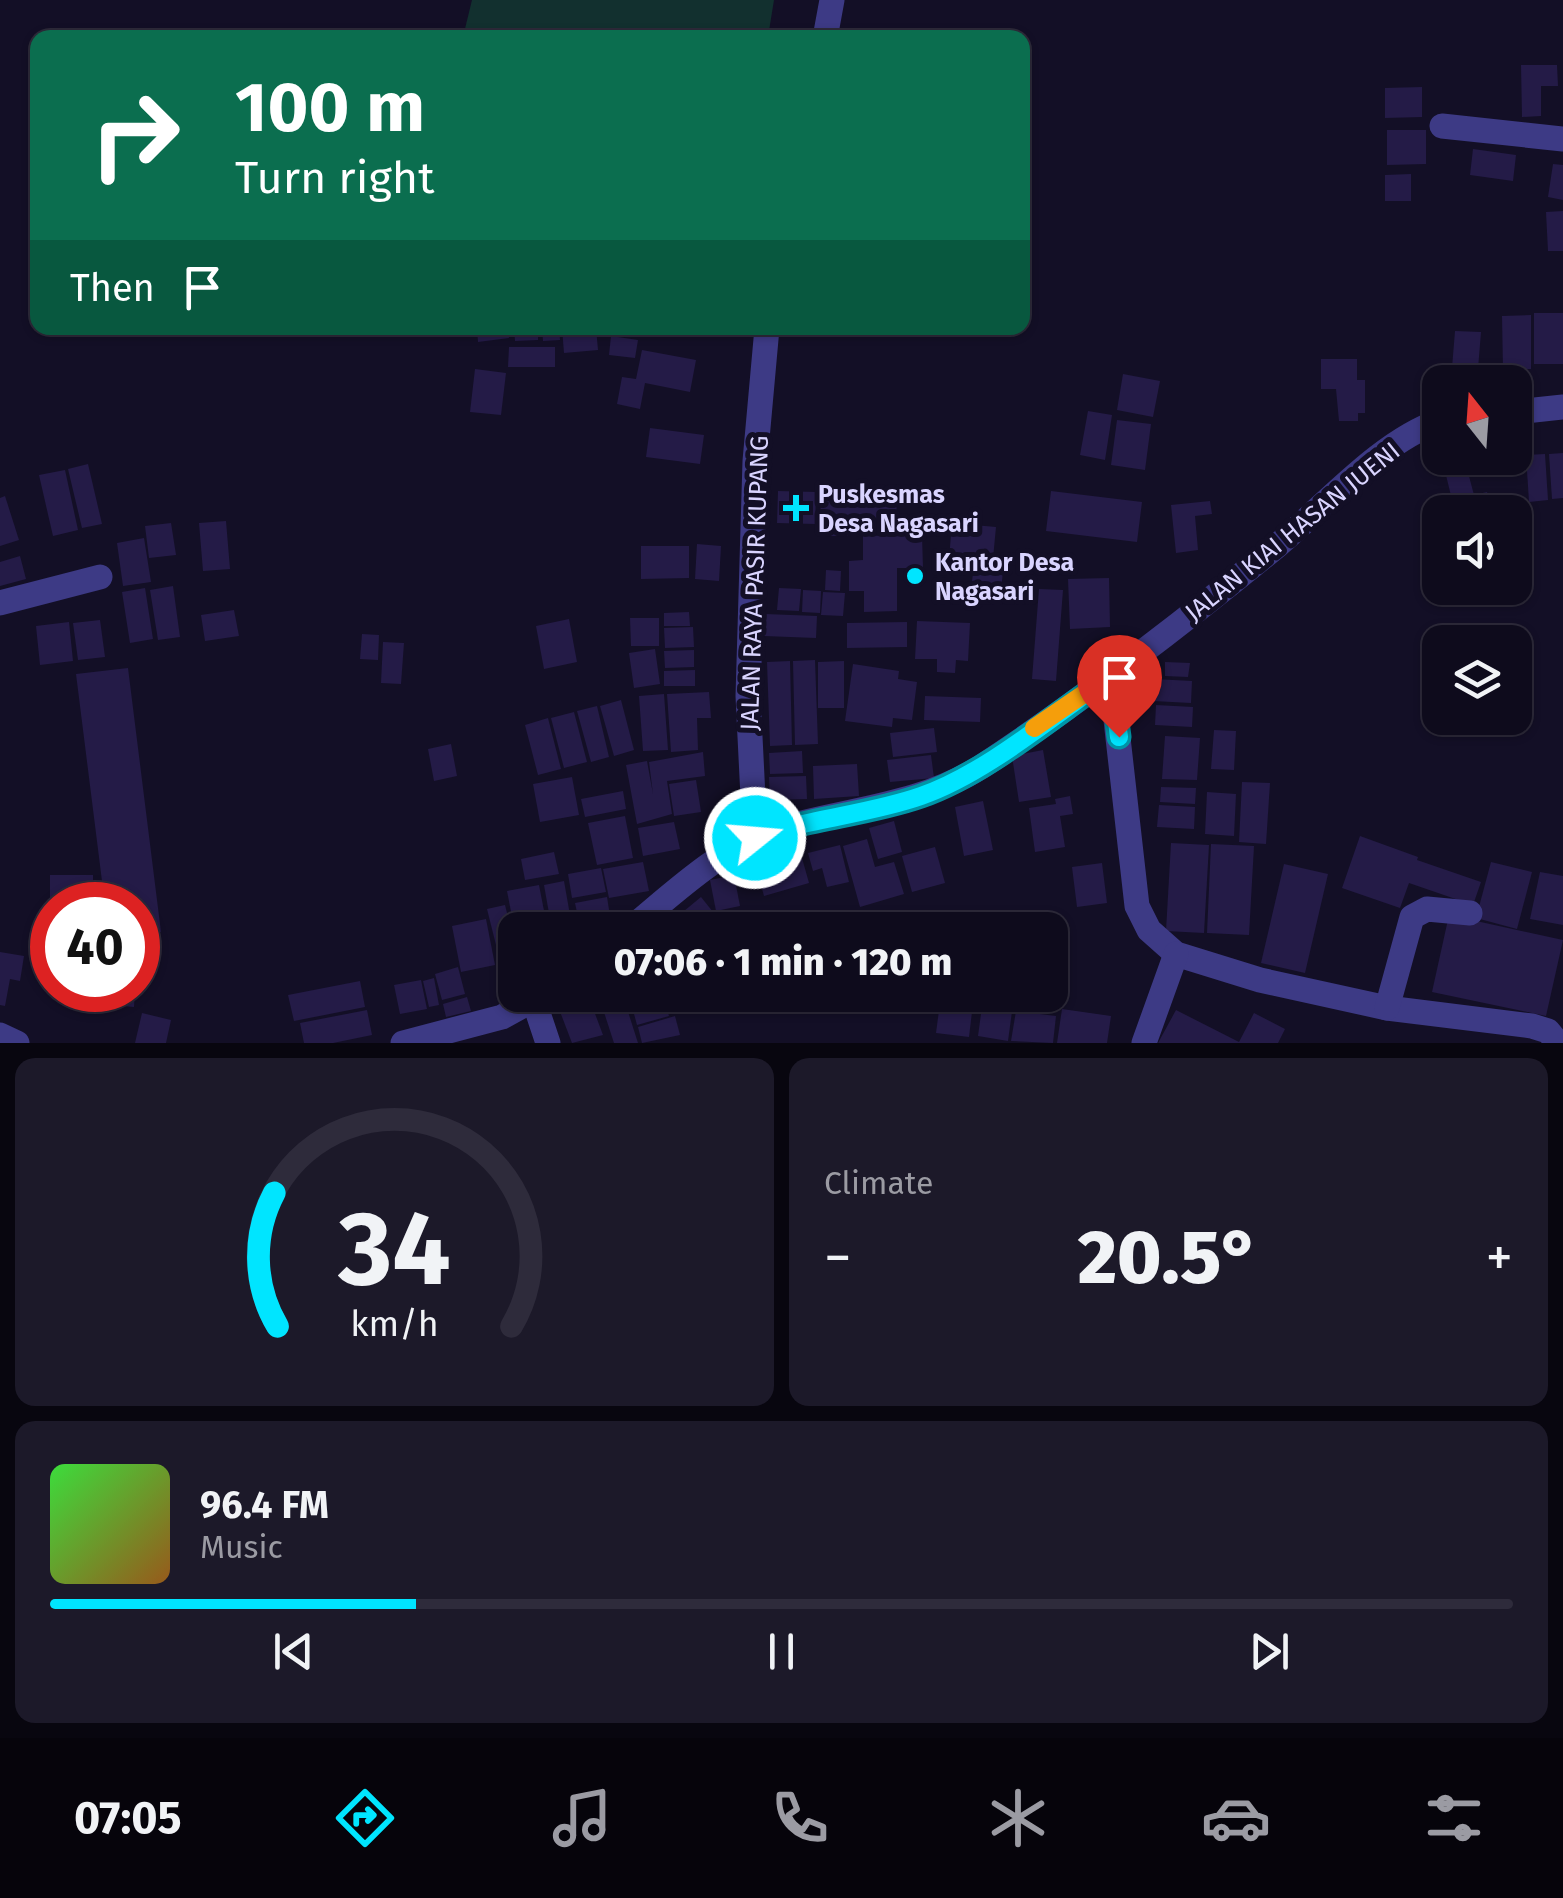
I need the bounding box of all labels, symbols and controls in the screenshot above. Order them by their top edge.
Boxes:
text: 100 m [235,66,425,150]
icon: right [70,70,200,200]
text: Turn right [235,151,434,205]
icon: arrive [175,260,230,315]
text: Then [70,265,155,311]
north arrow [1422,365,1532,475]
map controls [1422,365,1532,735]
street label: JALAN RAYA PASIR KUPANG [735,435,775,731]
street label: JALAN KIAI HASAN JUENI [1179,436,1406,628]
place label: Puskesmas Desa Nagasari [818,480,979,539]
marker: Puskesmas Desa Nagasari [783,495,809,521]
button: sound [1422,495,1532,605]
place label: Kantor Desa Nagasari [935,548,1074,607]
marker: Kantor Desa Nagasari [904,565,926,587]
button: layers [1422,625,1532,735]
pin [1077,635,1162,738]
icon: arrive [1092,650,1147,705]
position arrow [703,786,807,890]
speed limit sign: 40 [30,882,160,1012]
text: 07:06 · 1 min · 120 m [614,939,952,985]
text: Climate [824,1164,933,1202]
text: 34 [337,1187,451,1312]
text: 20.5° [1078,1213,1259,1303]
text: − [824,1225,852,1291]
text: + [1486,1225,1513,1291]
text: km/h [350,1303,439,1345]
text: 96.4 FM [200,1482,329,1528]
text: Music [200,1528,283,1566]
icon: previous [266,1624,321,1679]
icon: pause [754,1624,809,1679]
icon: next [1242,1624,1297,1679]
icon: directions [330,1783,400,1853]
icon: music [547,1783,617,1853]
icon: phone [765,1783,835,1853]
icon: climate [983,1783,1053,1853]
icon: car [1201,1783,1271,1853]
icon: filters [1419,1783,1489,1853]
text: 07:05 [74,1791,182,1845]

